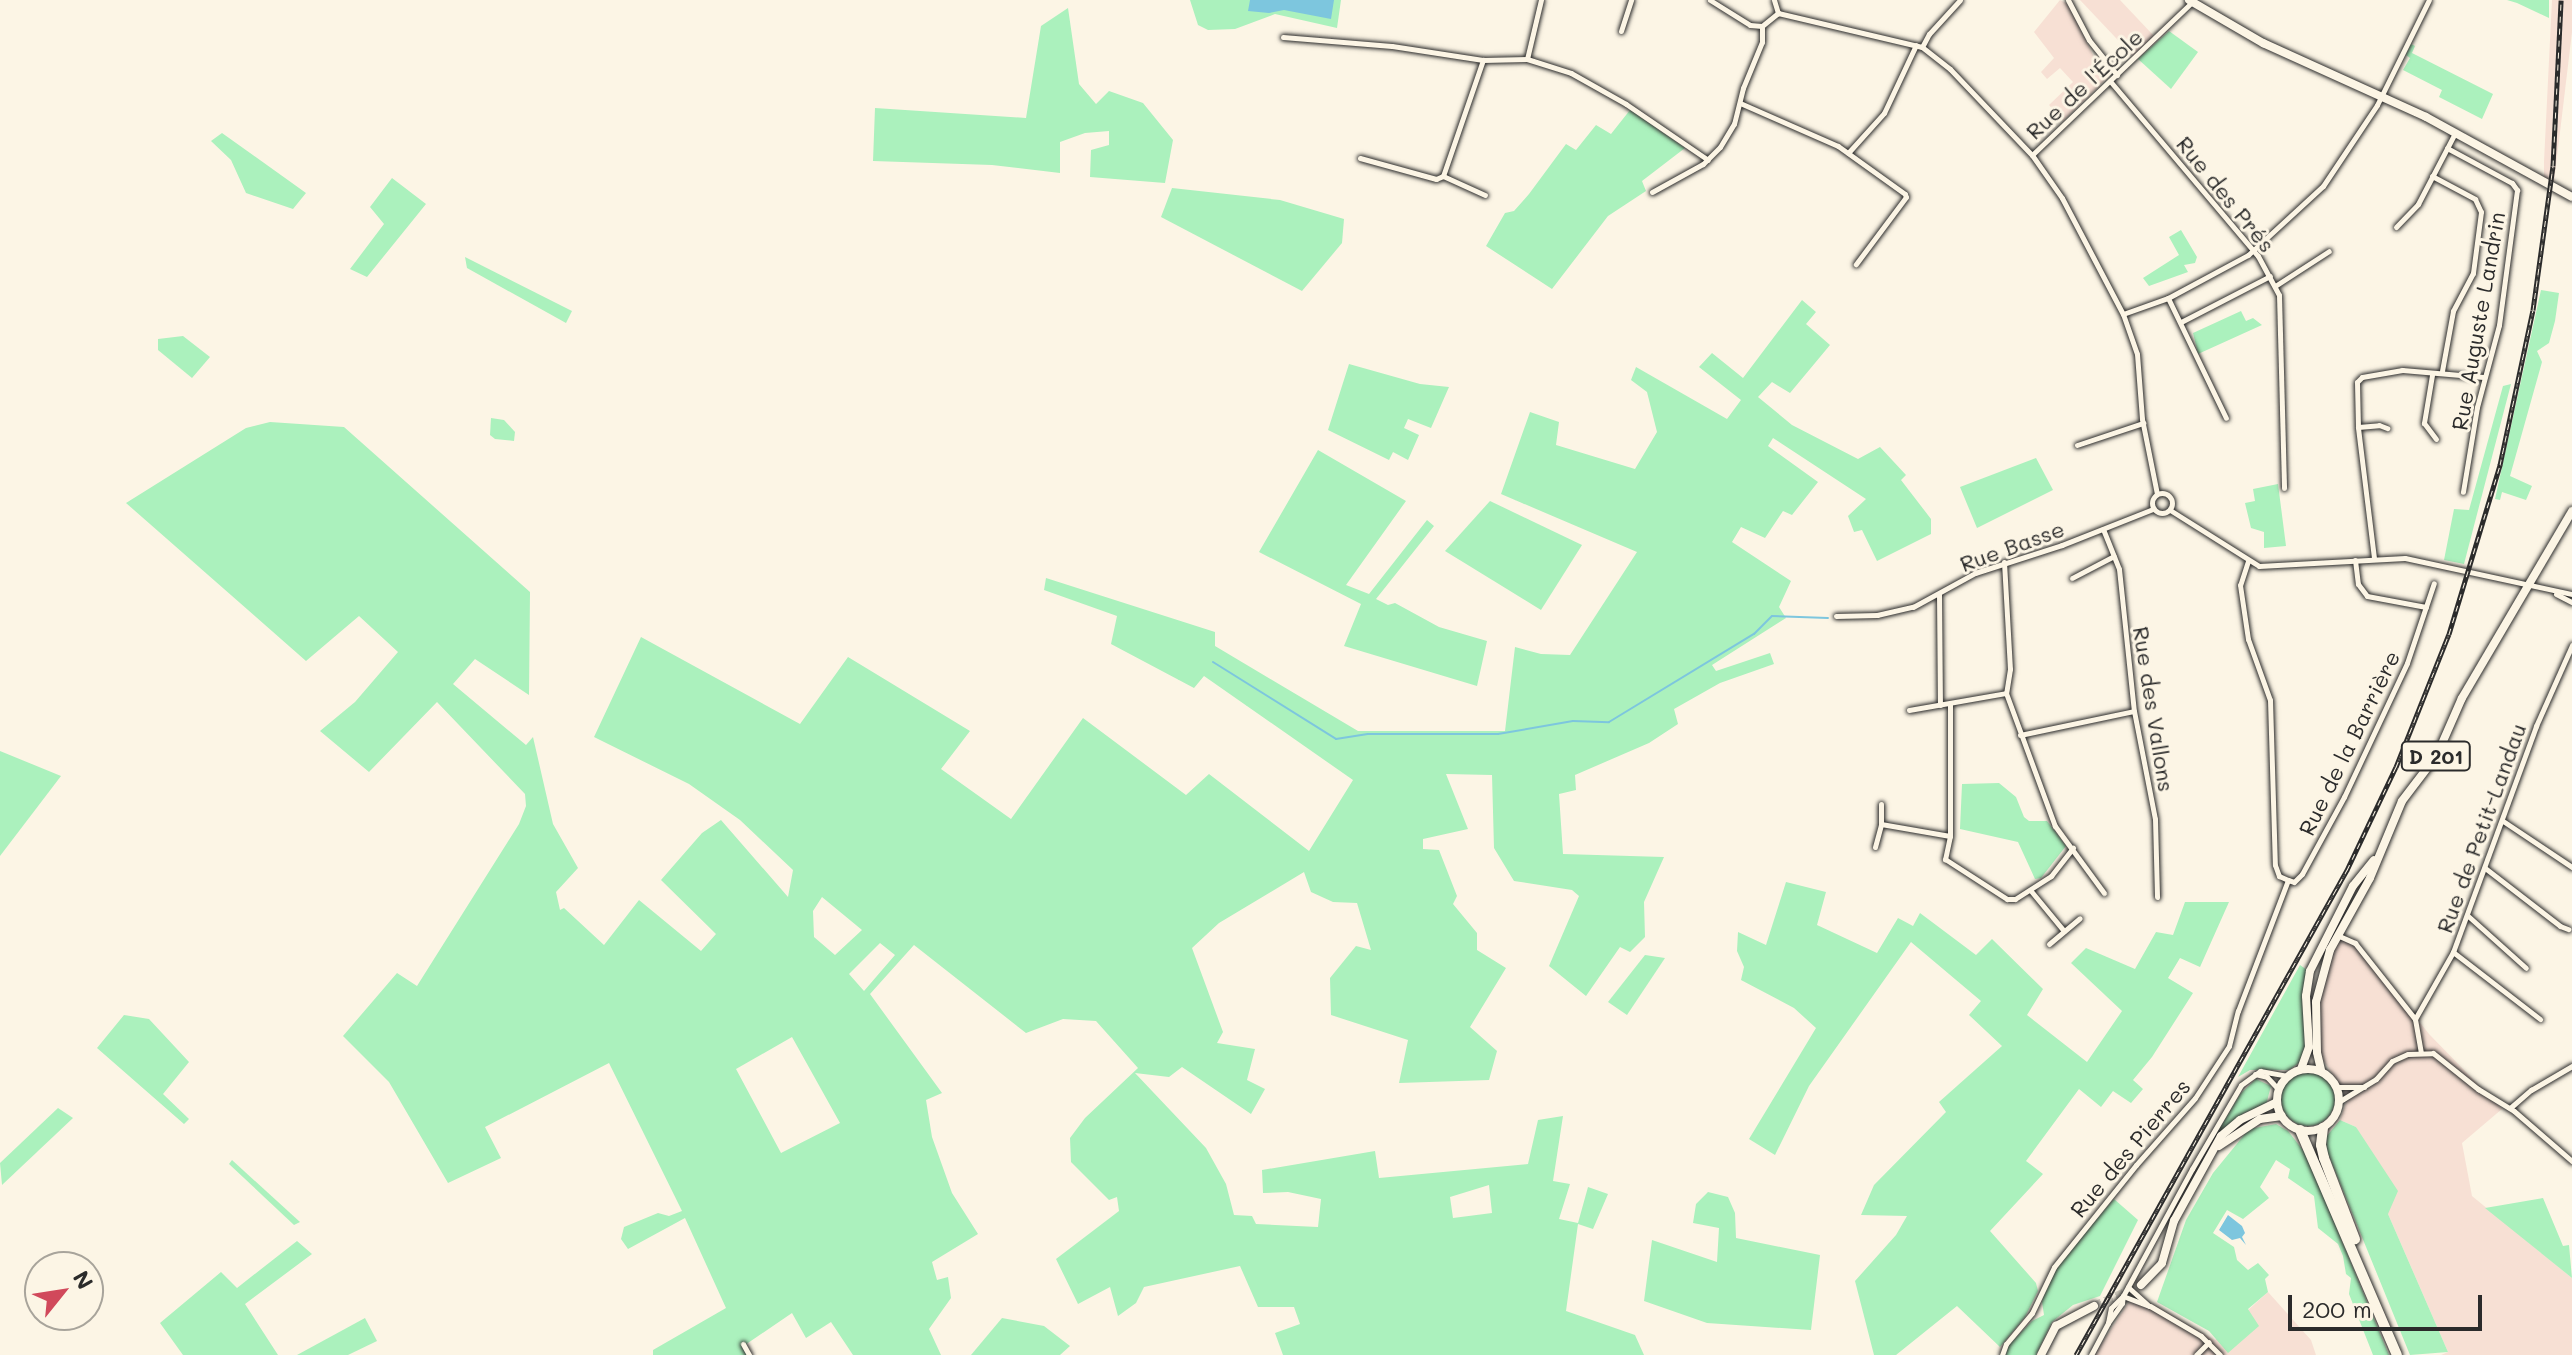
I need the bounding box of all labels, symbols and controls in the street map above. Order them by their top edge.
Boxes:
street label: Rue de l'École [2020,23,2148,145]
street label: Rue des Prés [2171,131,2281,257]
street label: Rue Auguste Landrin [2446,210,2510,432]
street label: Rue Basse [1956,515,2068,577]
street label: Rue des Vallons [2128,625,2180,793]
street label: Rue de la Barrière [2293,646,2405,840]
street label: Rue de Petit-Landau [2431,720,2531,936]
road number: D 201 [2400,740,2472,772]
street label: Rue des Pierres [2065,1074,2195,1222]
north arrow [24,1251,104,1331]
text: N [67,1265,100,1294]
scale bar [2292,1279,2486,1329]
text: 200 m [2302,1293,2372,1324]

